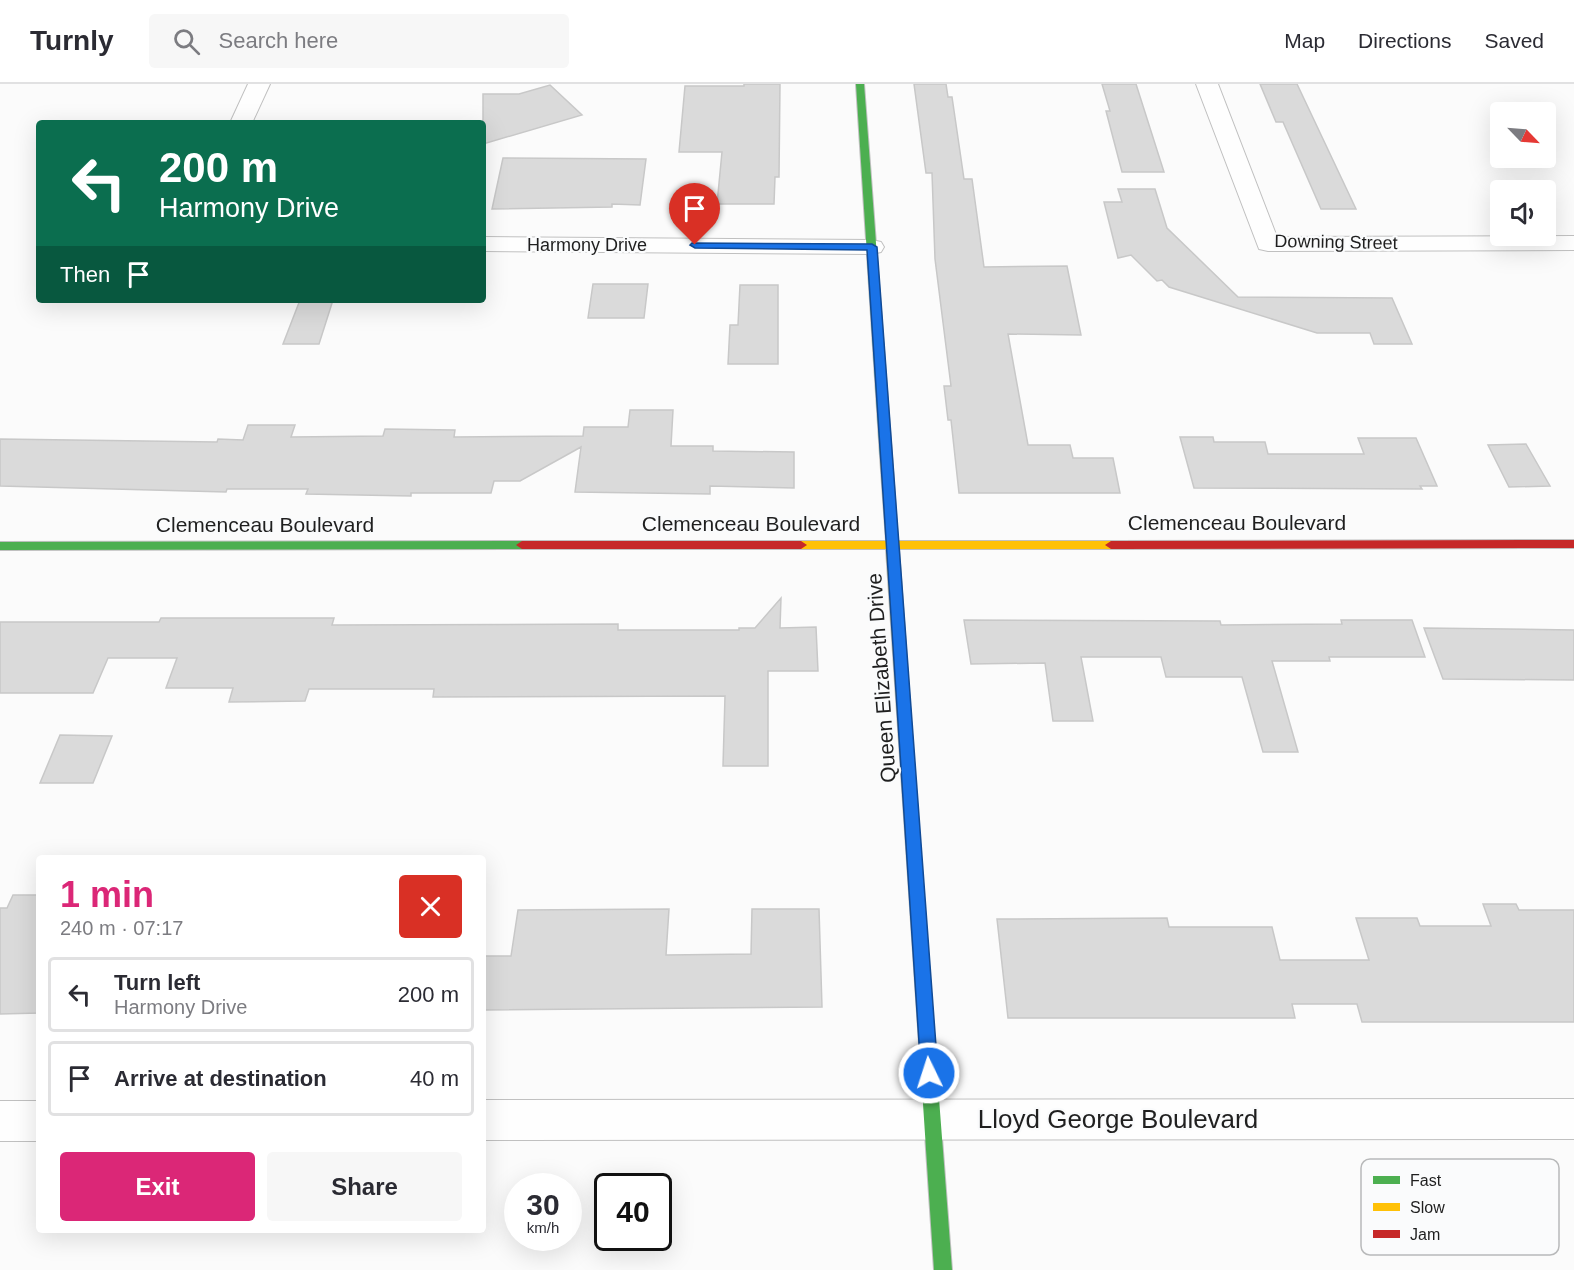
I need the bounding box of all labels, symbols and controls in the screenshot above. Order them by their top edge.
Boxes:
search box [149,14,569,68]
text: Turnly [30,25,113,56]
icon: search [170,25,203,58]
text: Search here [218,28,338,53]
text: Map [1284,29,1325,52]
text: Directions [1358,29,1451,52]
text: Saved [1484,29,1544,52]
north arrow [1490,102,1556,168]
map controls [1490,102,1556,246]
icon: left [60,144,138,222]
text: 200 m [159,144,278,191]
button: sound [1490,180,1556,246]
pin [669,183,720,245]
icon: arrive [678,192,711,225]
text: Harmony Drive [159,193,339,223]
street label: Downing Street [1274,231,1398,253]
street label: Harmony Drive [527,235,647,255]
icon: arrive [122,258,155,291]
text: Then [60,262,110,287]
street label: Clemenceau Boulevard [1128,511,1346,534]
street label: Clemenceau Boulevard [642,512,860,535]
street label: Clemenceau Boulevard [156,513,374,536]
street label: Queen Elizabeth Drive [862,572,900,784]
text: 1 min [60,874,154,915]
button: close [399,875,462,938]
text: 240 m · 07:17 [60,917,183,939]
text: Turn left [114,970,200,995]
icon: left [63,978,96,1011]
text: 200 m [398,982,459,1007]
text: Harmony Drive [114,996,247,1018]
position arrow [897,1041,961,1105]
icon: arrive [63,1062,96,1095]
text: Arrive at destination [114,1066,327,1091]
text: 40 m [410,1066,459,1091]
street label: Lloyd George Boulevard [978,1104,1258,1134]
button: Exit [60,1152,255,1221]
button: Share [267,1152,462,1221]
legend [1361,1159,1559,1255]
text: Fast [1410,1172,1442,1189]
speed limit sign: 40 [594,1173,672,1251]
text: 30 [526,1188,560,1221]
text: Slow [1410,1199,1445,1216]
text: km/h [527,1219,559,1236]
text: Jam [1410,1226,1440,1243]

